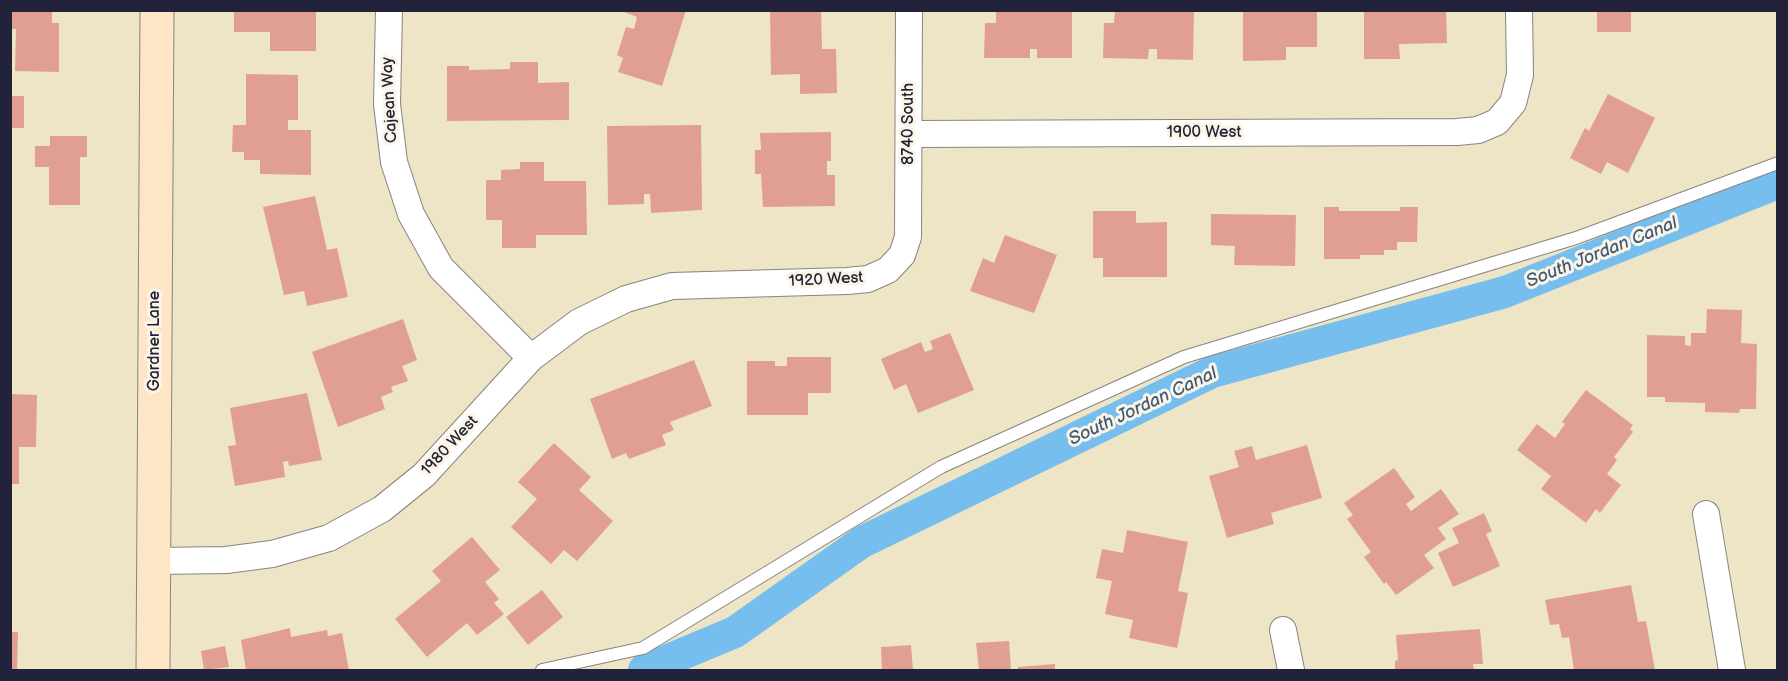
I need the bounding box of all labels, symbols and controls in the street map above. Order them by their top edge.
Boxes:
street label: Cajean Way [378,57,402,143]
street label: 8740 South [899,83,919,165]
street label: 1900 West [1167,123,1241,143]
water label: South Jordan Canal [1523,213,1681,293]
street label: 1920 West [788,268,864,292]
street label: Gardner Lane [145,291,165,391]
water label: South Jordan Canal [1065,363,1221,451]
street label: 1980 West [418,412,482,480]

